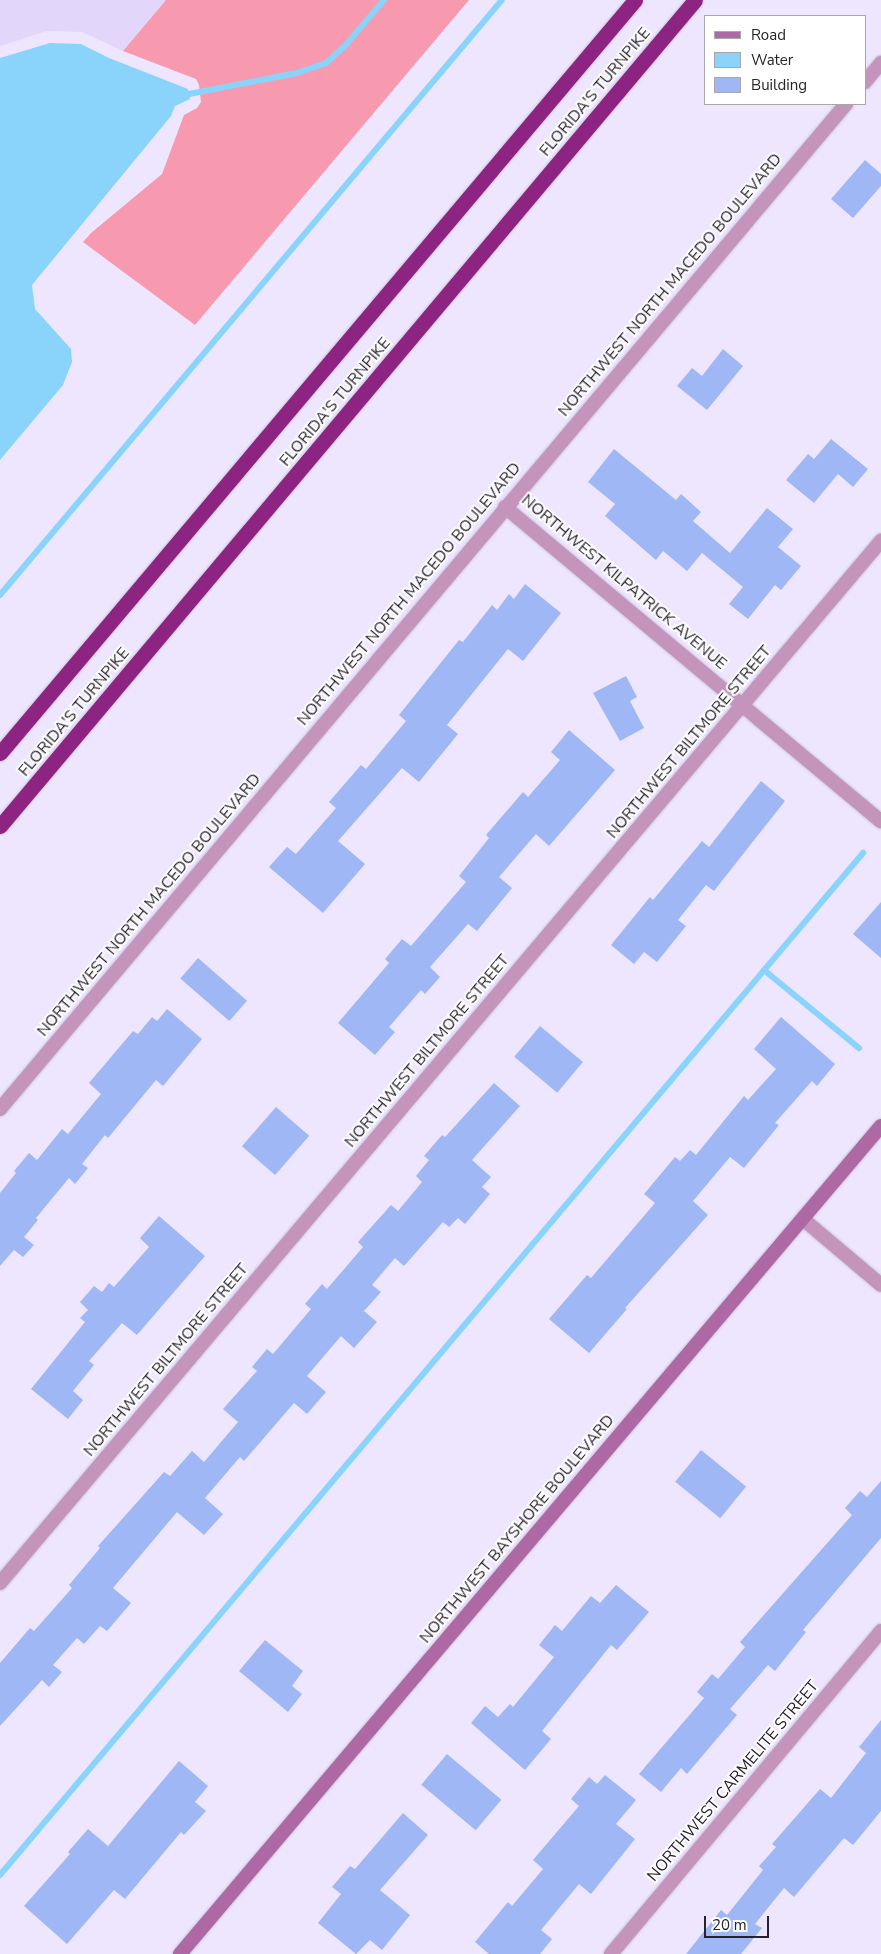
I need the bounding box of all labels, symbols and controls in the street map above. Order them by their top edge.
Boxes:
legend [704,15,866,105]
street label: FLORIDA'S TURNPIKE [536,24,654,160]
text: Road [751,25,786,45]
text: Water [751,50,793,70]
text: Building [751,75,807,95]
street label: NORTHWEST NORTH MACEDO BOULEVARD [554,150,786,420]
street label: FLORIDA'S TURNPIKE [276,334,394,470]
street label: NORTHWEST NORTH MACEDO BOULEVARD [293,459,525,729]
street label: NORTHWEST KILPATRICK AVENUE [518,490,730,674]
street label: NORTHWEST BILTMORE STREET [603,642,775,842]
street label: FLORIDA'S TURNPIKE [15,644,133,780]
street label: NORTHWEST NORTH MACEDO BOULEVARD [33,770,265,1040]
street label: NORTHWEST BILTMORE STREET [341,951,513,1151]
street label: NORTHWEST BILTMORE STREET [80,1260,252,1460]
street label: NORTHWEST BAYSHORE BOULEVARD [416,1411,618,1647]
street label: NORTHWEST CARMELITE STREET [643,1677,823,1885]
scale bar [706,1906,771,1938]
text: 20 m [712,1915,747,1935]

